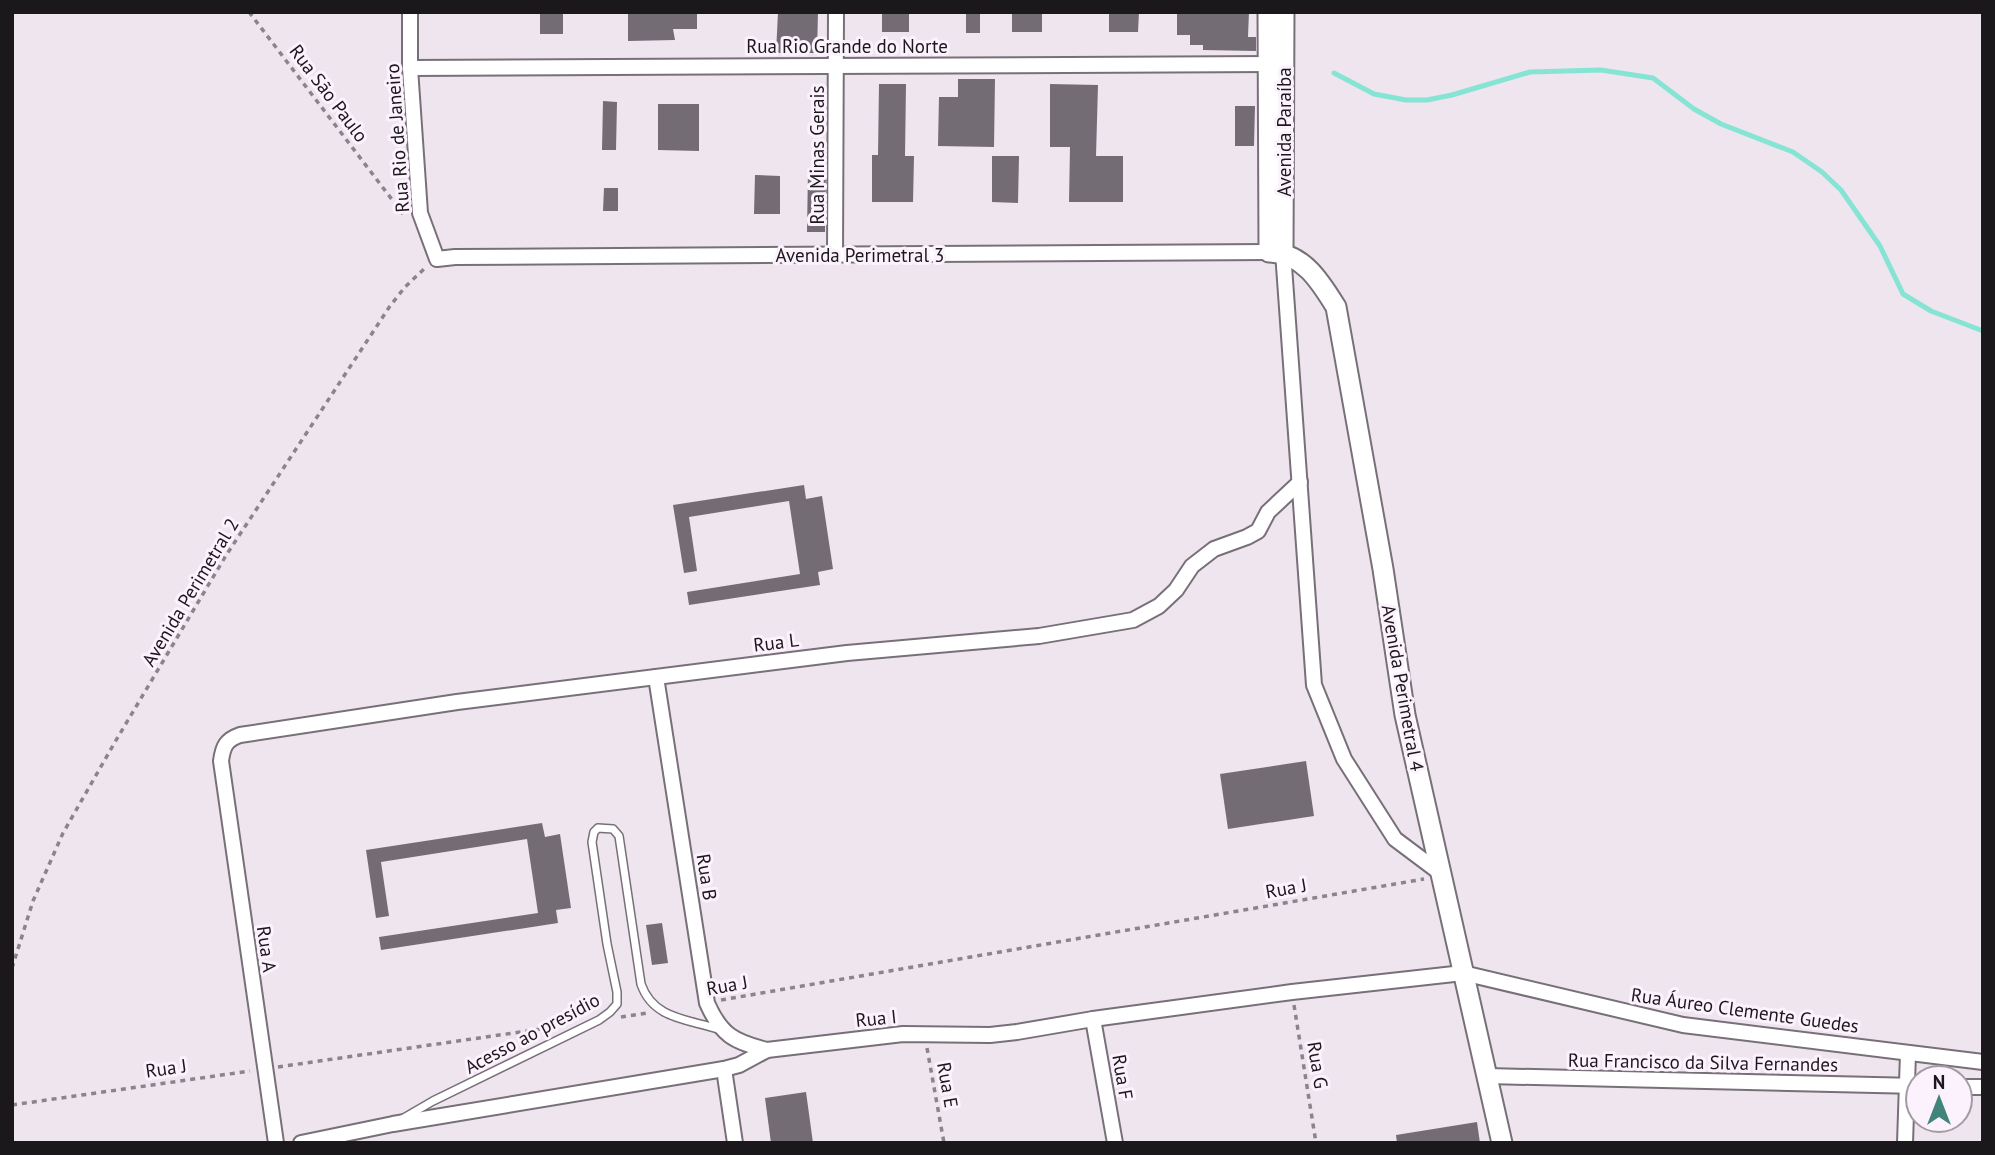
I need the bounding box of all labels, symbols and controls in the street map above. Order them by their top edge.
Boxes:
street label: Rua Rio Grande do Norte [746,34,948,58]
street label: Rua São Paulo [285,39,373,147]
street label: Rua Rio de Janeiro [380,63,414,213]
street label: Avenida Paraíba [1272,67,1296,197]
street label: Rua Minas Gerais [805,85,829,225]
street label: Avenida Perimetral 3 [776,243,944,267]
street label: Avenida Perimetral 2 [136,513,244,671]
street label: Avenida Perimetral 4 [1377,603,1429,773]
street label: Rua L [752,627,800,657]
street label: Rua B [691,852,723,902]
street label: Rua J [1264,873,1308,903]
street label: Rua A [252,924,282,974]
street label: Rua J [705,970,749,1000]
street label: Rua Áureo Clemente Guedes [1630,982,1860,1038]
street label: Acesso ao presídio [460,987,604,1079]
street label: Rua I [854,1004,898,1032]
street label: Rua G [1302,1040,1334,1090]
street label: Rua Francisco da Silva Fernandes [1568,1048,1838,1076]
street label: Rua F [1107,1052,1139,1102]
street label: Rua J [144,1053,188,1083]
street label: Rua E [932,1060,964,1110]
north arrow [1904,1064,1974,1134]
text: N [1933,1070,1945,1094]

